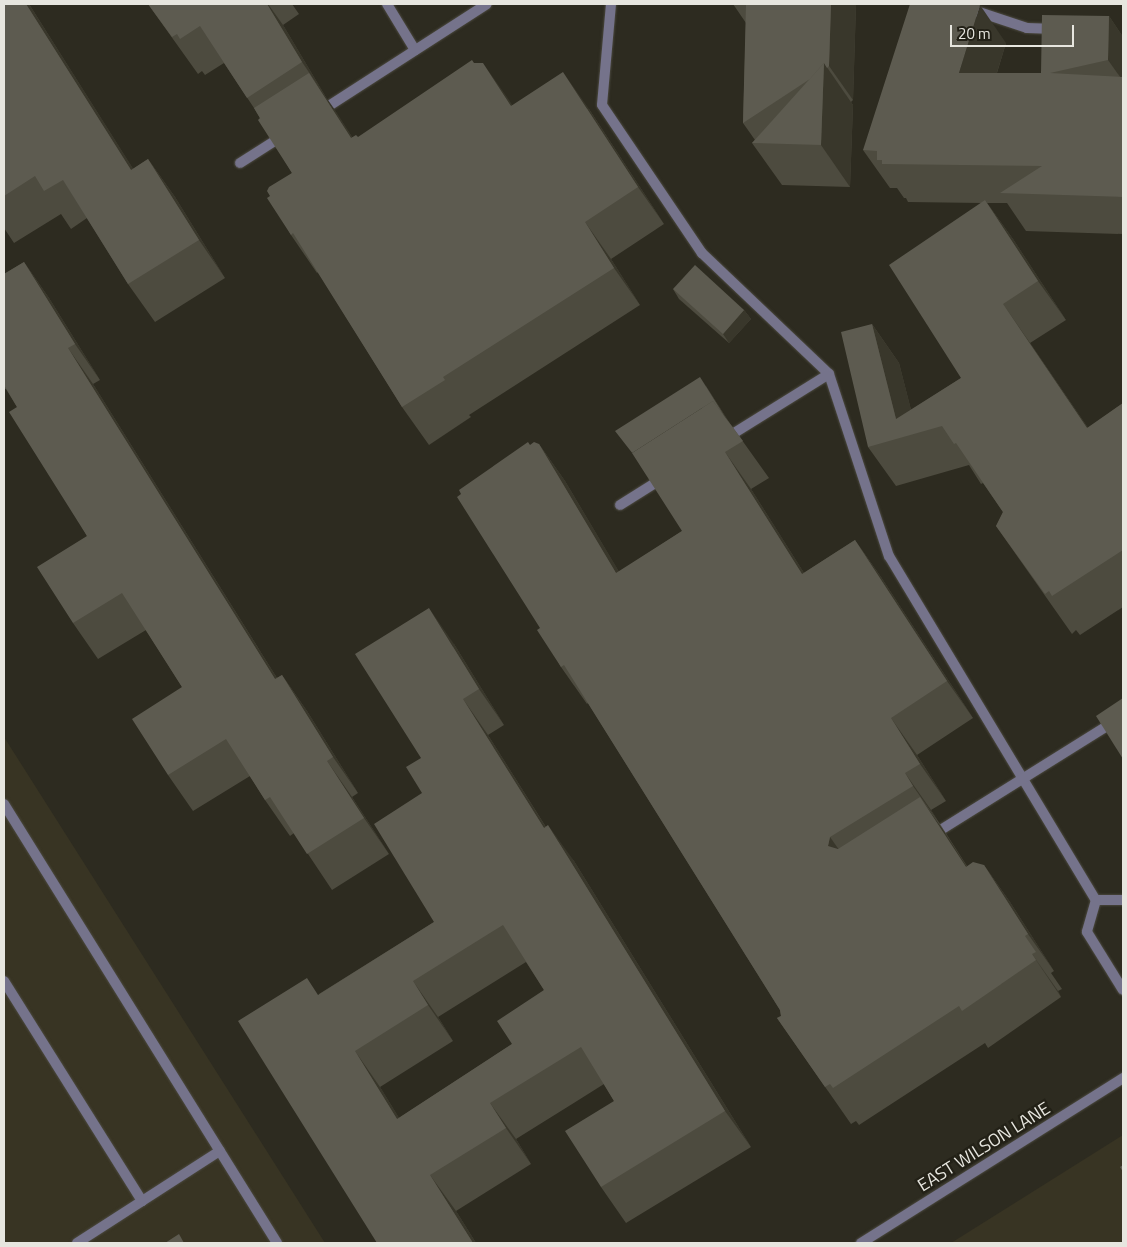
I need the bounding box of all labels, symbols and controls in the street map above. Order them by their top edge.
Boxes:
scale bar [952,15,1076,47]
text: 20 m [958,22,991,45]
street label: EAST WILSON LANE [914,1098,1054,1196]

